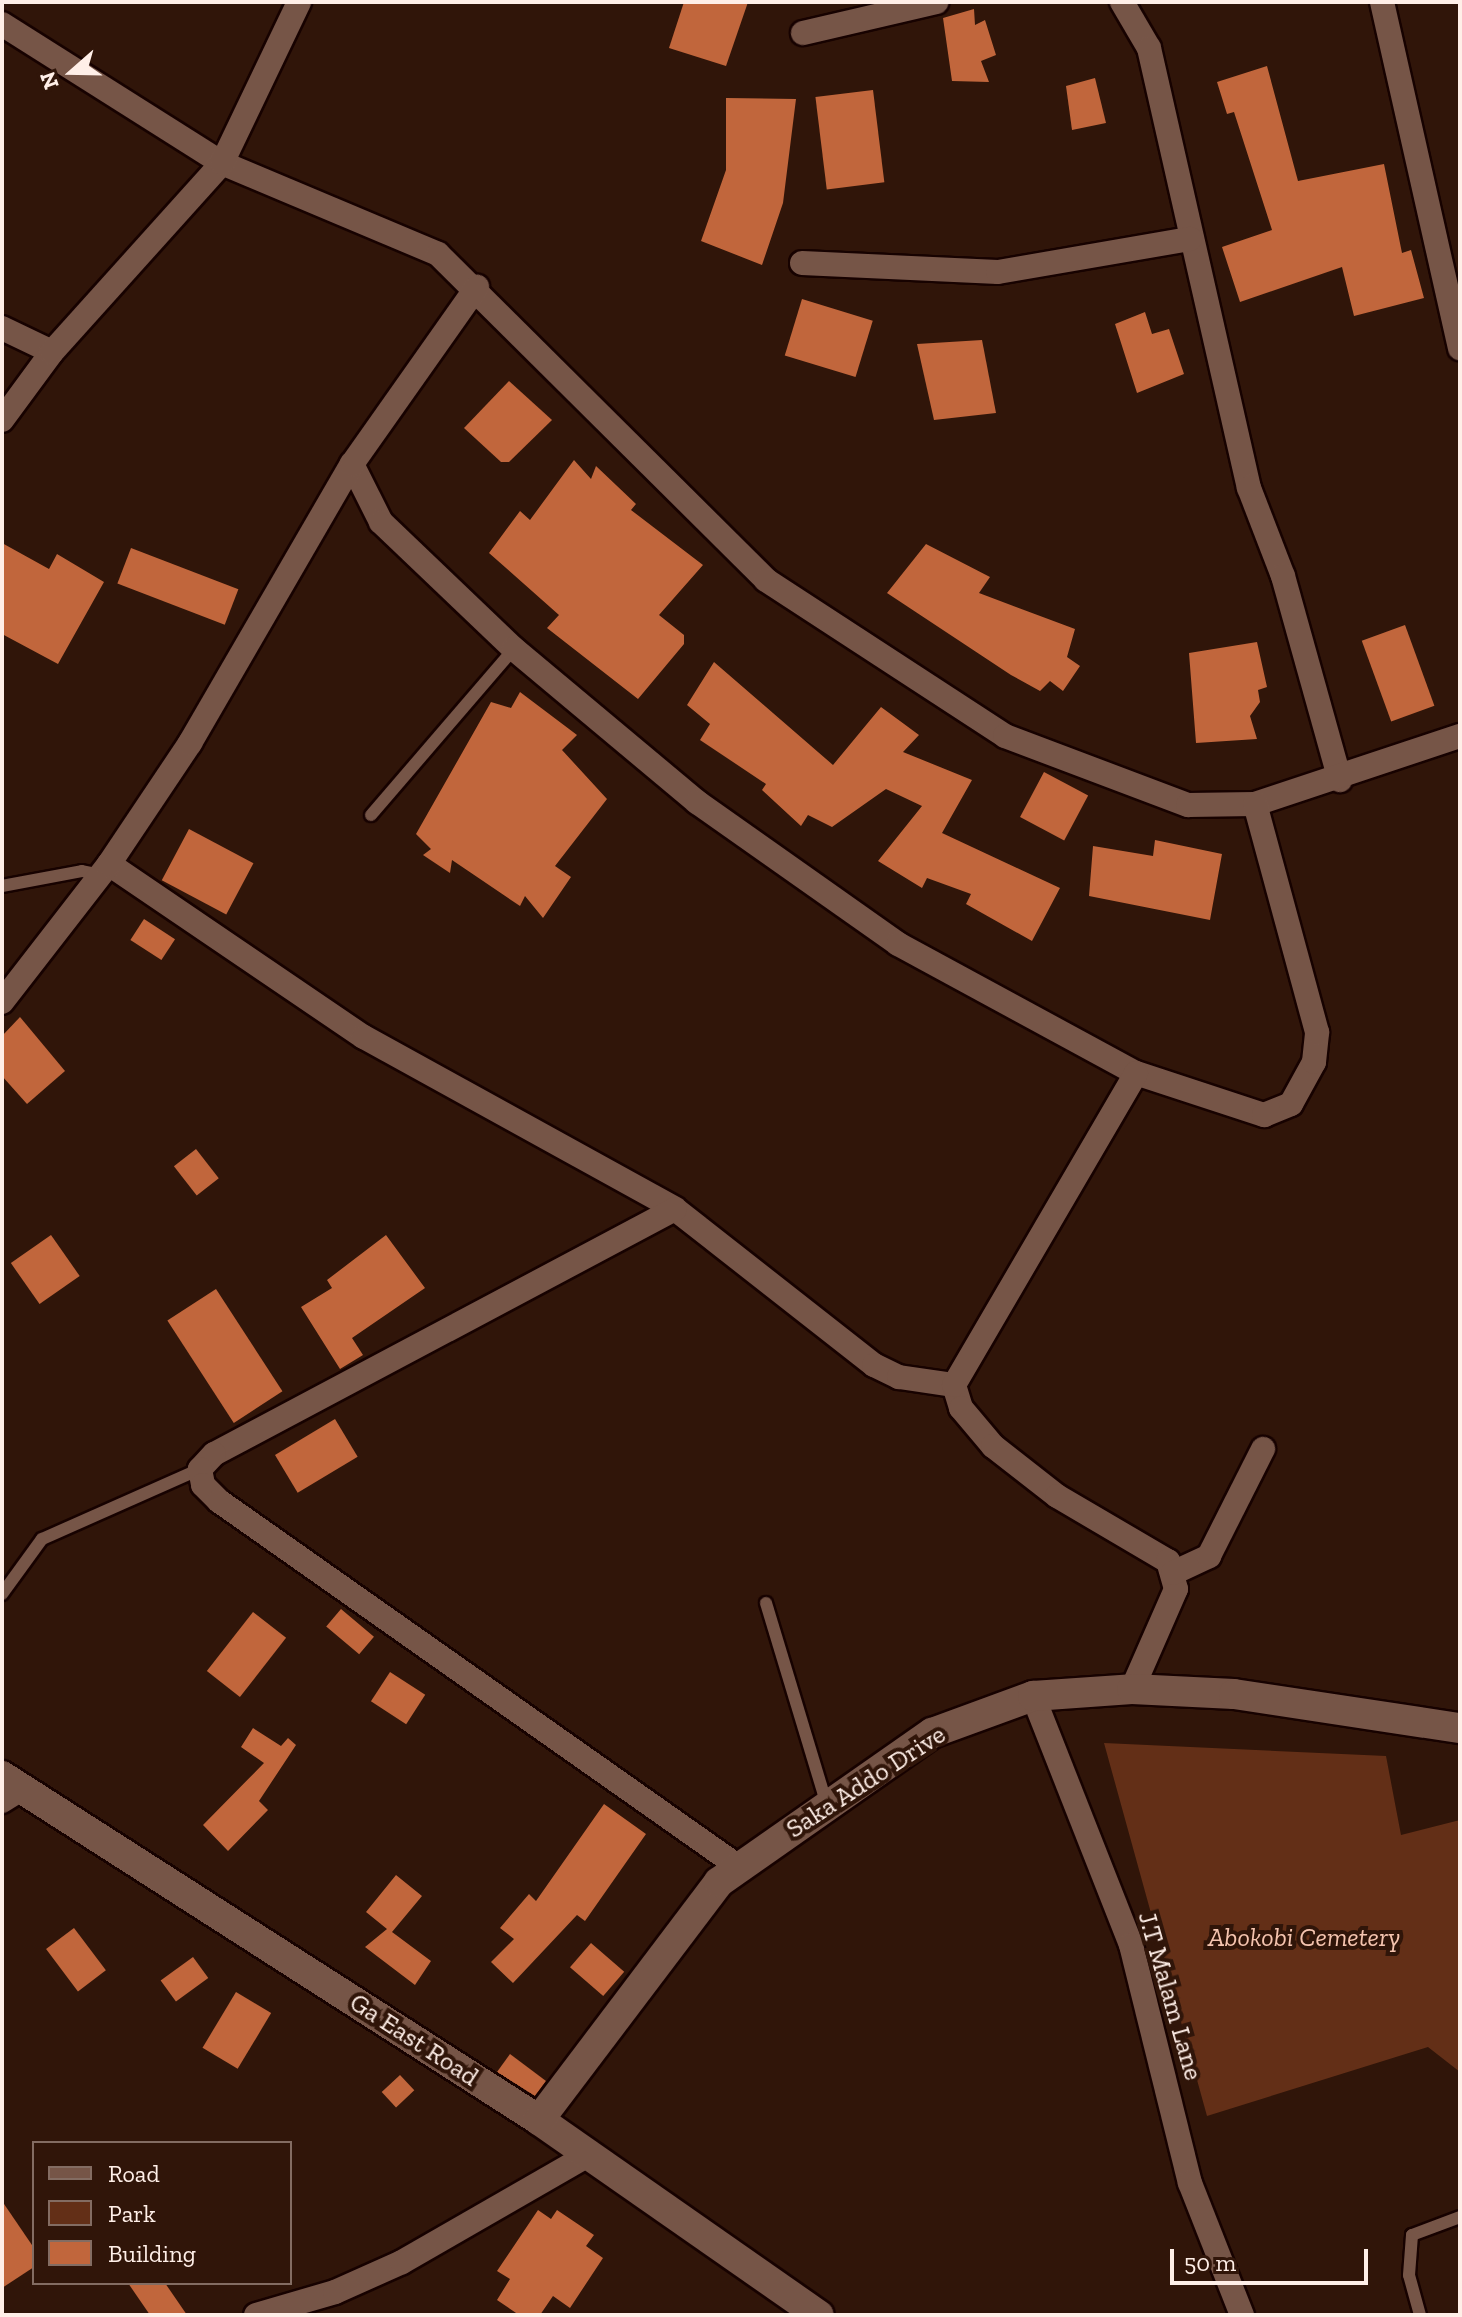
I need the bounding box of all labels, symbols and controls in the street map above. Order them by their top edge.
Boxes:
north arrow [32,32,112,112]
text: N [33,68,65,93]
street label: Saka Addo Drive [780,1719,952,1845]
street label: J.T Malam Lane [1131,1908,1209,2084]
park label: Abokobi Cemetery [1208,1922,1400,1954]
street label: Ga East Road [344,1987,484,2093]
legend [32,2141,292,2285]
text: Road [108,2159,160,2188]
text: Park [108,2199,156,2228]
scale bar [1174,2233,1372,2283]
text: Building [108,2239,196,2268]
text: 50 m [1184,2248,1236,2277]

